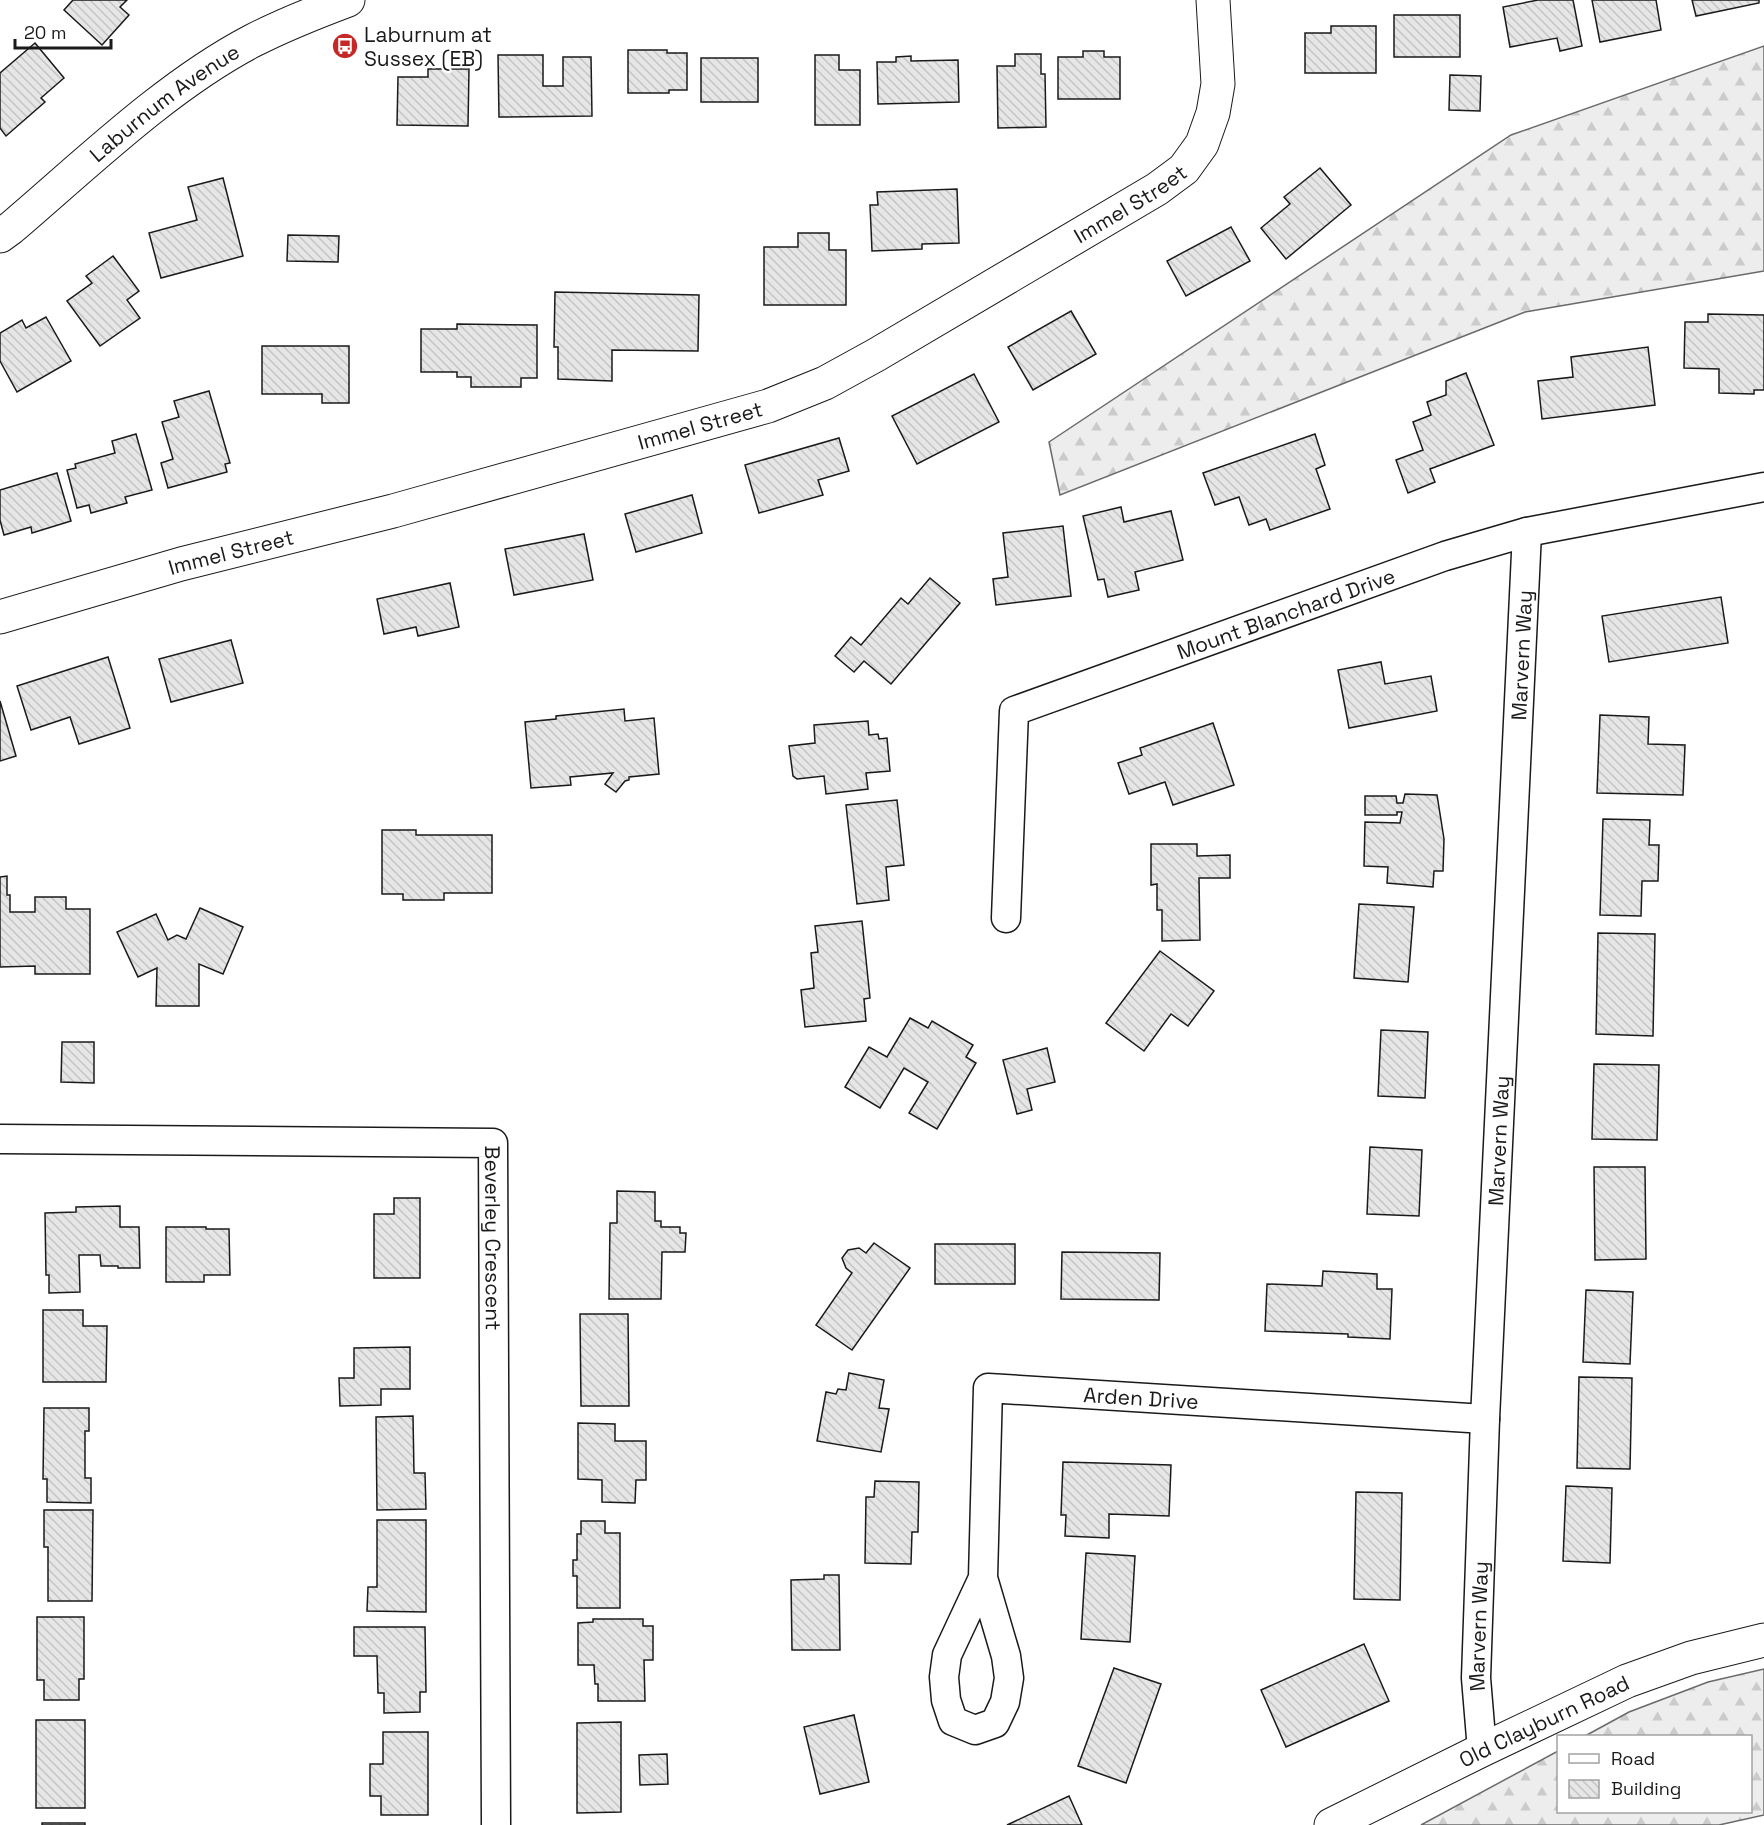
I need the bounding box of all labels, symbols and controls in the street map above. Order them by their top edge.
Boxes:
scale bar [15,12,111,50]
text: 20 m [24,21,67,44]
place label: Laburnum at Sussex (EB) [364,21,492,72]
bus stop icon: Laburnum at Sussex (EB) [330,31,360,61]
street label: Laburnum Avenue [83,37,244,167]
street label: Immel Street [1069,158,1192,249]
street label: Immel Street [635,395,766,455]
street label: Immel Street [165,523,296,581]
street label: Mount Blanchard Drive [1173,562,1399,665]
street label: Marvern Way [1505,589,1538,721]
street label: Marvern Way [1482,1075,1515,1206]
street label: Beverley Crescent [480,1146,507,1330]
street label: Arden Drive [1083,1380,1200,1415]
street label: Marvern Way [1462,1561,1494,1693]
street label: Old Clayburn Road [1454,1671,1632,1773]
legend [1557,1735,1752,1813]
text: Building [1611,1777,1681,1800]

